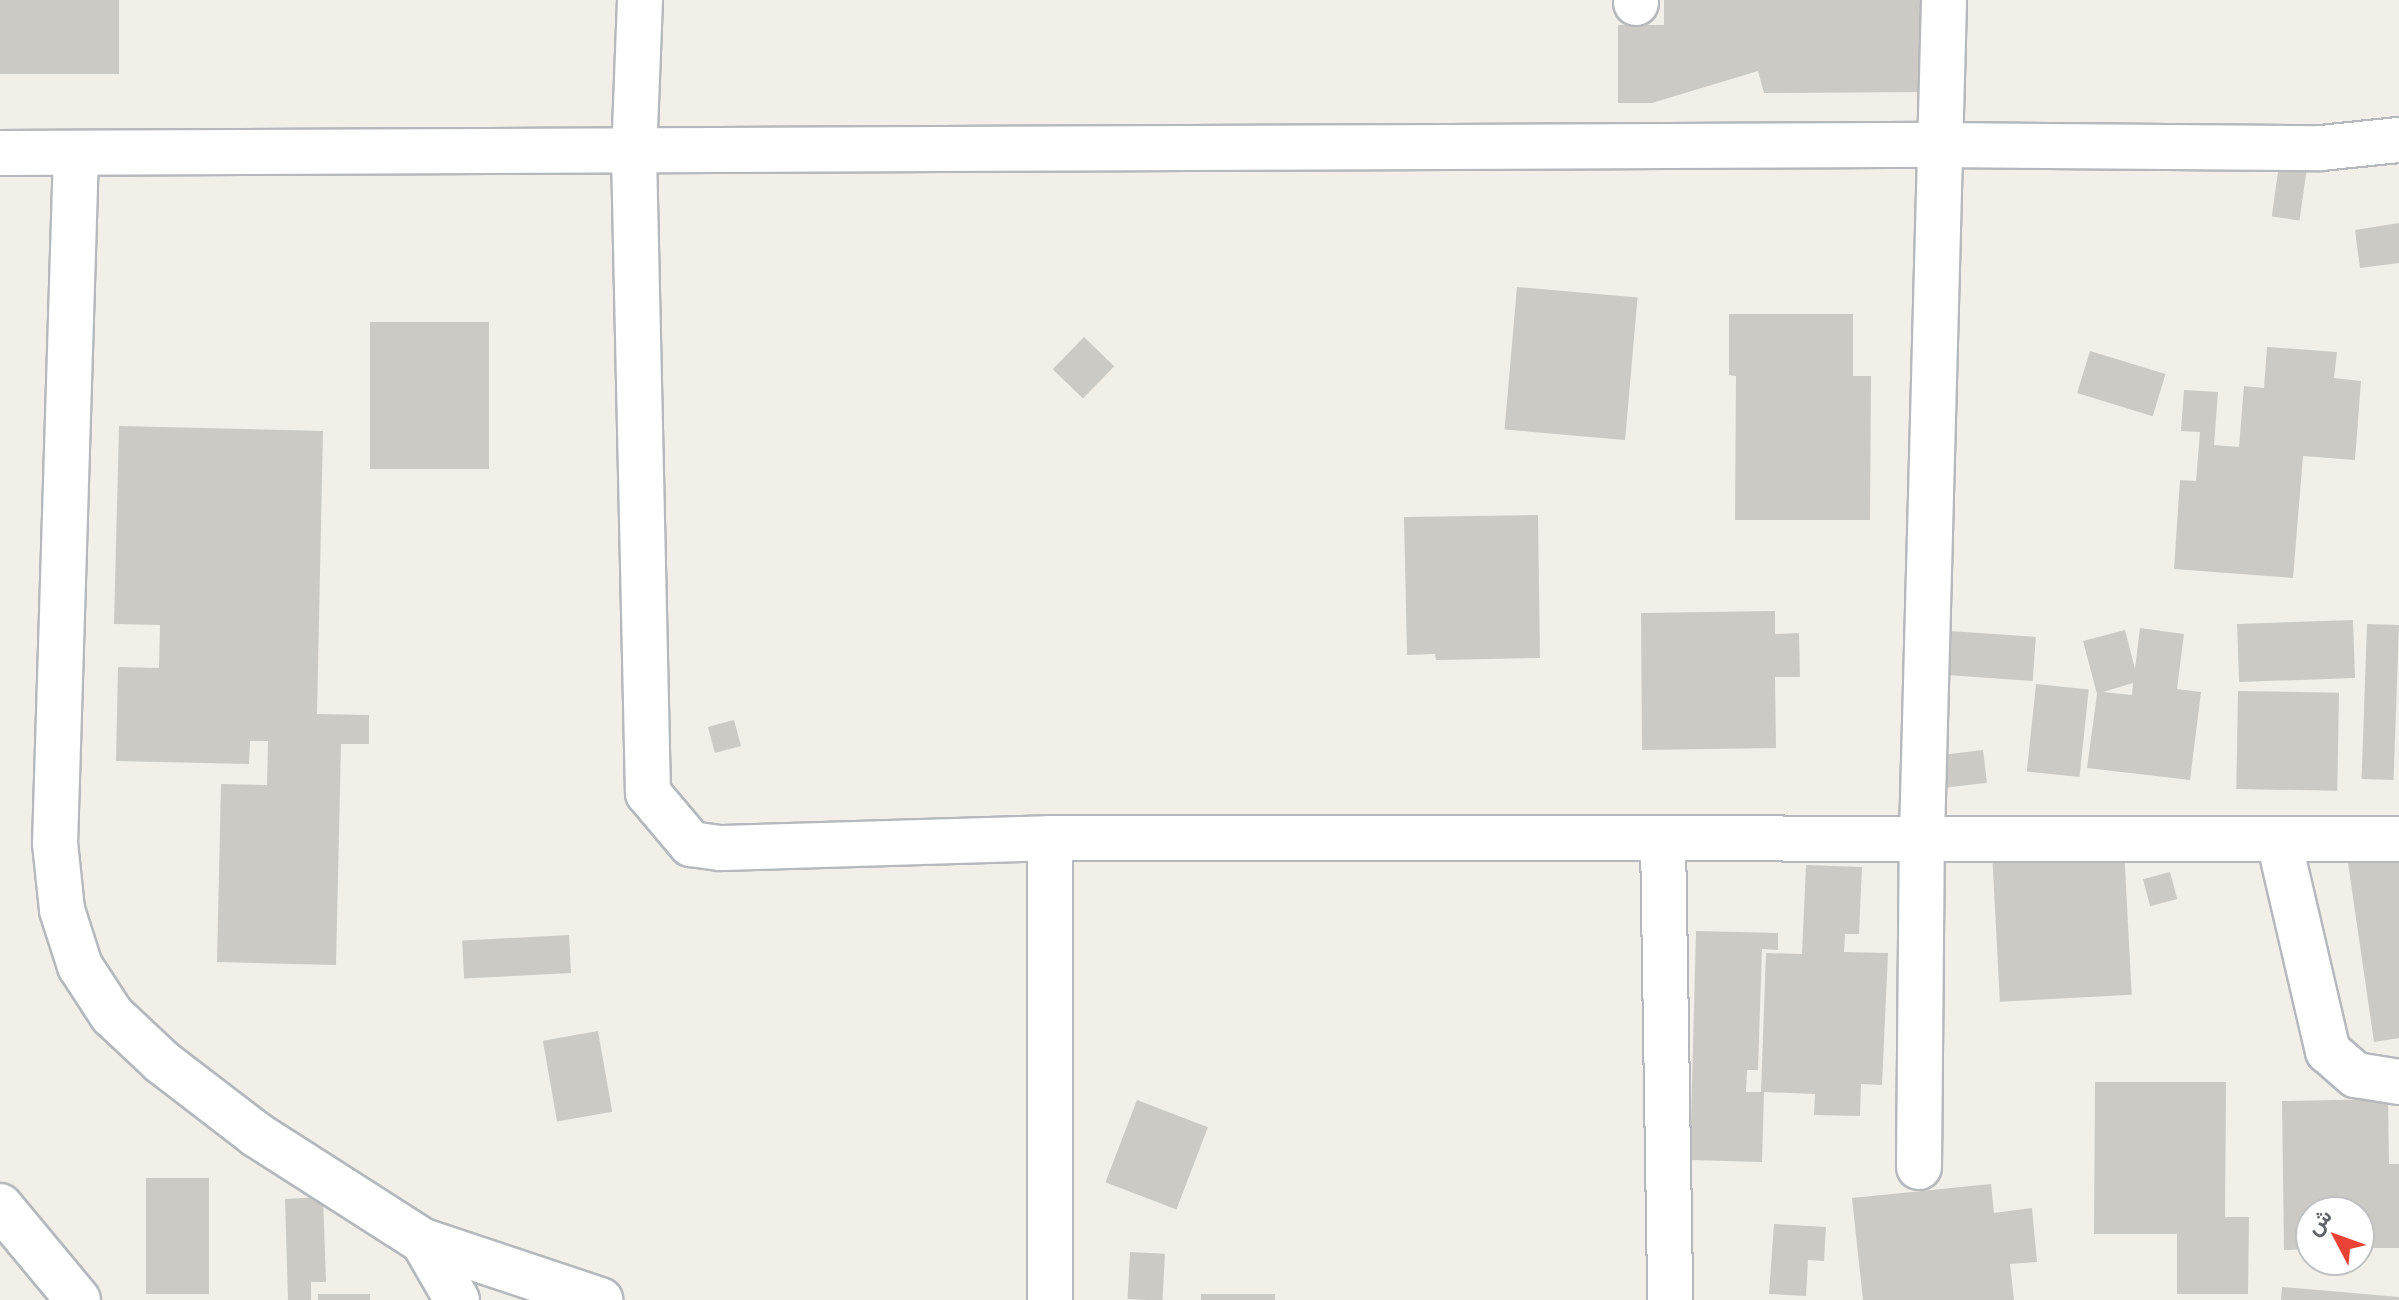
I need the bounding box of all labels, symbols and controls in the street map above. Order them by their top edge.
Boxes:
north arrow [2295,1196,2375,1276]
text: ش [2297,1200,2340,1243]

